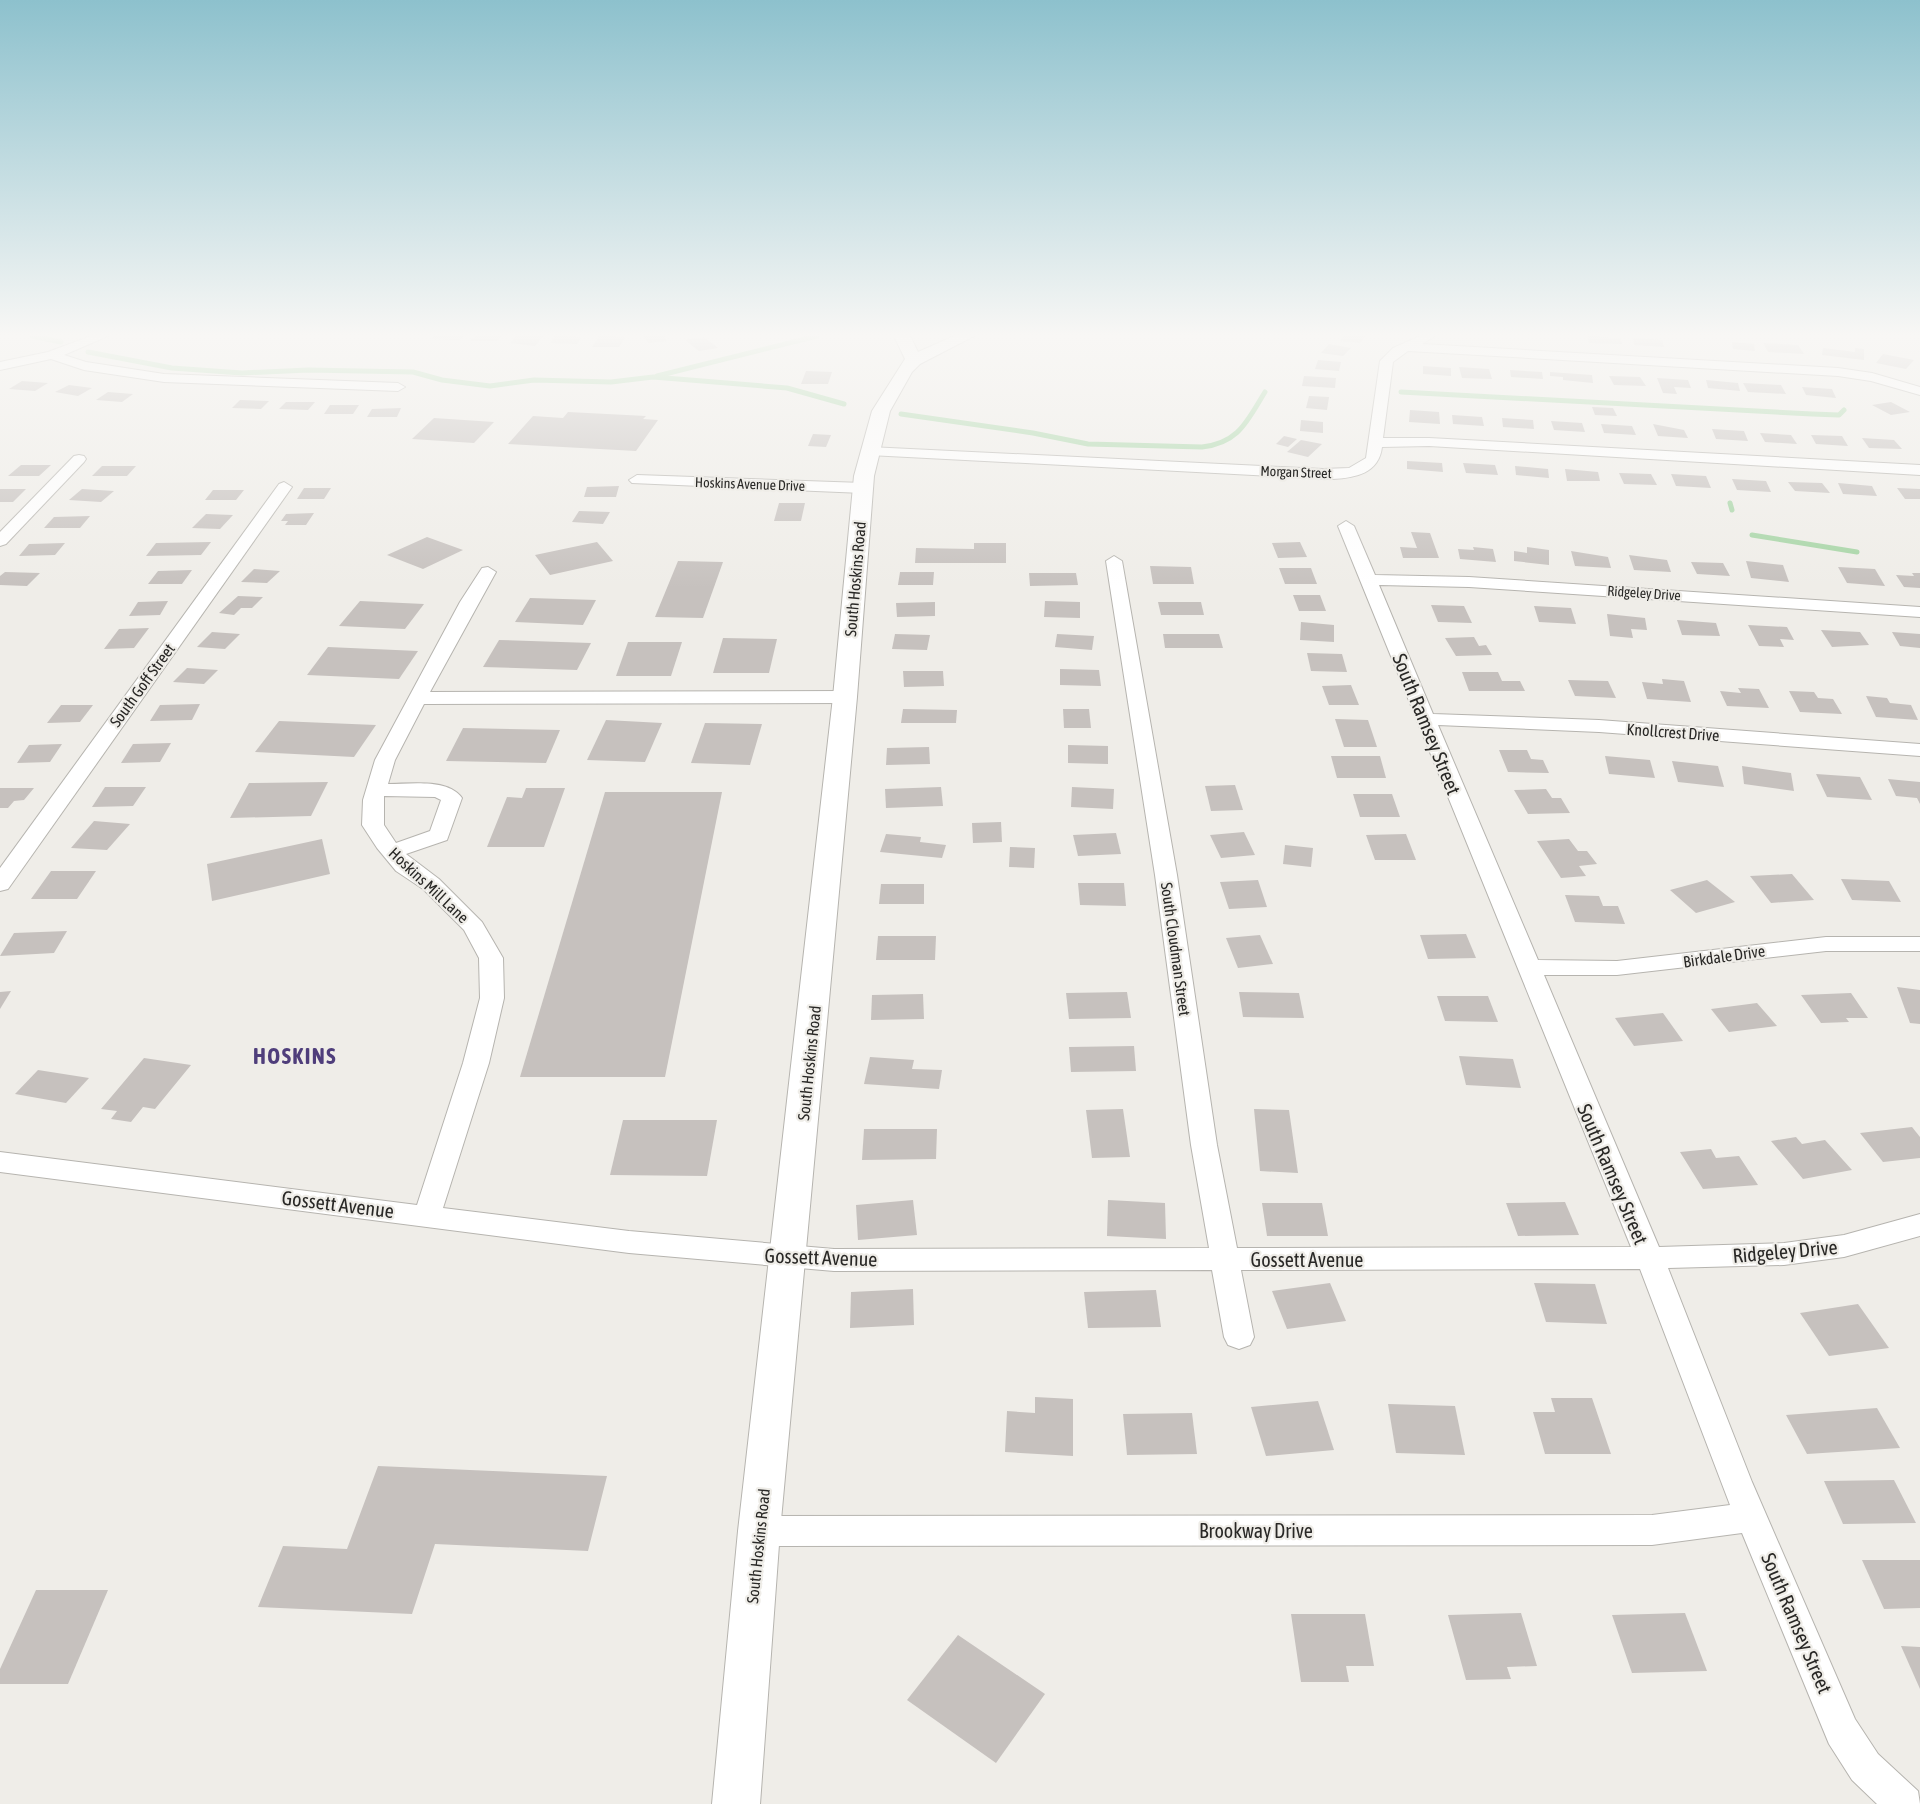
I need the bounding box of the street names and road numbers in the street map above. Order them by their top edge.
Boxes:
street label: Morgan Street [1260,463,1332,481]
street label: Hoskins Avenue Drive [695,474,805,494]
street label: South Hoskins Road [841,521,869,637]
street label: Ridgeley Drive [1607,582,1681,604]
street label: South Goff Street [106,640,178,730]
street label: South Ramsey Street [1388,650,1466,798]
street label: Knollcrest Drive [1626,720,1720,744]
street label: Hoskins Mill Lane [386,844,472,926]
street label: South Cloudman Street [1158,881,1194,1017]
street label: Birkdale Drive [1682,941,1766,971]
street label: South Hoskins Road [794,1005,824,1121]
street label: South Ramsey Street [1573,1100,1653,1248]
street label: Gossett Avenue [281,1186,395,1222]
street label: Ridgeley Drive [1732,1235,1838,1267]
street label: Gossett Avenue [764,1244,878,1270]
street label: Gossett Avenue [1251,1248,1363,1271]
street label: South Hoskins Road [743,1488,773,1604]
street label: Brookway Drive [1199,1519,1313,1542]
street label: South Ramsey Street [1757,1549,1837,1697]

